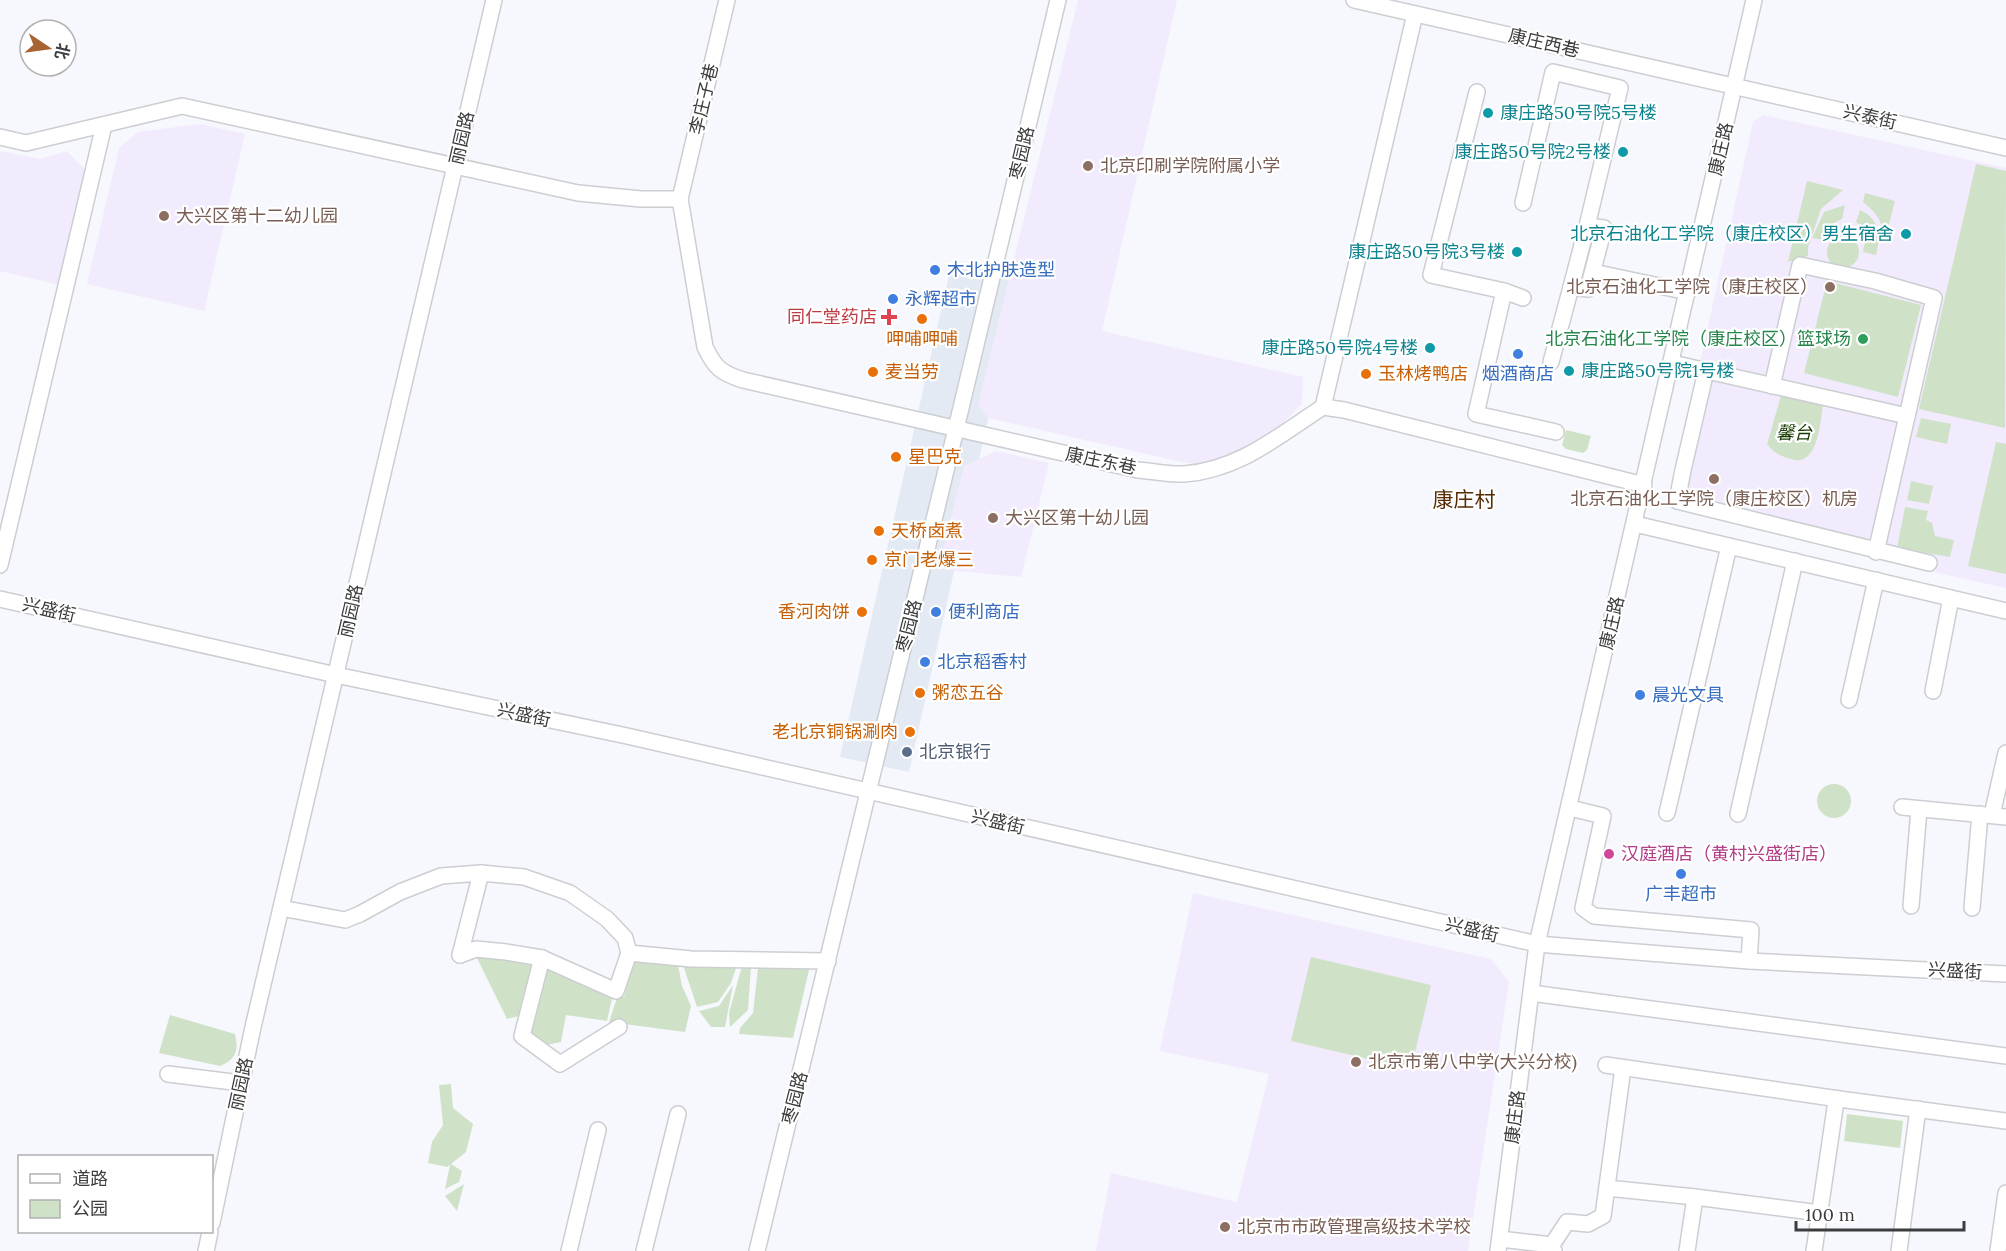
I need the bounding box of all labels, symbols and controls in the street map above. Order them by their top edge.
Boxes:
north arrow [18,18,78,78]
street label: 康庄西巷 [1506,23,1582,62]
text: 北 [51,41,74,61]
street label: 李庄子巷 [684,61,723,137]
street label: 兴泰街 [1841,99,1899,134]
place label: 康庄路50号院5号楼 [1500,101,1657,124]
marker: 康庄路50号院5号楼 [1481,106,1495,120]
street label: 丽园路 [444,109,479,167]
street label: 康庄路 [1703,120,1738,178]
street label: 枣园路 [1004,124,1039,182]
place label: 康庄路50号院2号楼 [1454,140,1611,163]
marker: 康庄路50号院2号楼 [1616,145,1630,159]
place label: 北京印刷学院附属小学 [1100,154,1280,177]
marker: 北京印刷学院附属小学 [1081,159,1095,173]
place label: 大兴区第十二幼儿园 [176,204,338,227]
marker: 大兴区第十二幼儿园 [157,209,171,223]
place label: 北京石油化工学院（康庄校区）男生宿舍 [1570,222,1894,245]
marker: 北京石油化工学院（康庄校区）男生宿舍 [1899,227,1913,241]
place label: 康庄路50号院3号楼 [1348,240,1505,263]
marker: 康庄路50号院3号楼 [1510,245,1524,259]
place label: 木北护肤造型 [947,258,1055,281]
marker: 木北护肤造型 [928,263,942,277]
place label: 北京石油化工学院（康庄校区） [1566,275,1818,298]
marker: 北京石油化工学院（康庄校区） [1823,280,1837,294]
place label: 永辉超市 [905,287,977,310]
marker: 永辉超市 [886,292,900,306]
place label: 同仁堂药店 [787,305,877,328]
marker: 同仁堂药店 [882,310,896,324]
marker: 呷哺呷哺 [915,312,929,326]
place label: 呷哺呷哺 [886,327,958,350]
place label: 北京石油化工学院（康庄校区）篮球场 [1545,327,1851,350]
marker: 北京石油化工学院（康庄校区）篮球场 [1856,332,1870,346]
place label: 康庄路50号院4号楼 [1261,336,1418,359]
marker: 康庄路50号院4号楼 [1423,341,1437,355]
marker: 烟酒商店 [1511,347,1525,361]
place label: 康庄路50号院1号楼 [1581,359,1735,382]
place label: 麦当劳 [885,360,939,383]
place label: 玉林烤鸭店 [1378,362,1468,385]
place label: 烟酒商店 [1482,362,1554,385]
marker: 康庄路50号院1号楼 [1562,364,1576,378]
marker: 麦当劳 [866,365,880,379]
marker: 玉林烤鸭店 [1359,367,1373,381]
park label: 馨台 [1776,421,1813,444]
street label: 康庄东巷 [1063,442,1139,479]
place label: 星巴克 [908,445,962,468]
marker: 星巴克 [889,450,903,464]
marker: 北京石油化工学院（康庄校区）机房 [1707,472,1721,486]
district label: 康庄村 [1433,486,1496,513]
place label: 北京石油化工学院（康庄校区）机房 [1570,487,1858,510]
place label: 大兴区第十幼儿园 [1005,506,1149,529]
marker: 大兴区第十幼儿园 [986,511,1000,525]
place label: 天桥卤煮 [891,519,963,542]
marker: 天桥卤煮 [872,524,886,538]
place label: 京门老爆三 [884,548,974,571]
marker: 京门老爆三 [865,553,879,567]
street label: 丽园路 [333,582,368,640]
street label: 兴盛街 [20,592,78,627]
street label: 康庄路 [1594,594,1629,652]
street label: 枣园路 [891,597,926,655]
place label: 香河肉饼 [778,600,850,623]
place label: 便利商店 [948,600,1020,623]
marker: 香河肉饼 [855,605,869,619]
marker: 便利商店 [929,605,943,619]
place label: 北京稻香村 [937,650,1027,673]
marker: 北京稻香村 [918,655,932,669]
place label: 粥恋五谷 [932,681,1004,704]
place label: 晨光文具 [1652,683,1724,706]
marker: 粥恋五谷 [913,686,927,700]
marker: 晨光文具 [1633,688,1647,702]
street label: 兴盛街 [495,698,553,731]
place label: 老北京铜锅涮肉 [772,720,898,743]
marker: 老北京铜锅涮肉 [903,725,917,739]
place label: 北京银行 [919,740,991,763]
marker: 北京银行 [900,745,914,759]
street label: 兴盛街 [969,804,1027,839]
place label: 汉庭酒店（黄村兴盛街店） [1621,842,1837,865]
marker: 汉庭酒店（黄村兴盛街店） [1602,847,1616,861]
marker: 广丰超市 [1674,867,1688,881]
place label: 广丰超市 [1645,882,1717,905]
street label: 兴盛街 [1443,912,1501,947]
street label: 兴盛街 [1927,958,1983,983]
place label: 北京市第八中学(大兴分校) [1368,1050,1577,1073]
street label: 丽园路 [224,1055,257,1113]
marker: 北京市第八中学(大兴分校) [1349,1055,1363,1069]
street label: 枣园路 [777,1069,812,1127]
street label: 康庄路 [1500,1089,1529,1145]
legend [18,1155,213,1233]
text: 道路 [72,1167,108,1190]
scale bar [1796,1194,1964,1232]
text: 公园 [72,1197,108,1220]
text: 100 m [1805,1203,1855,1226]
place label: 北京市市政管理高级技术学校 [1237,1215,1471,1238]
marker: 北京市市政管理高级技术学校 [1218,1220,1232,1234]

